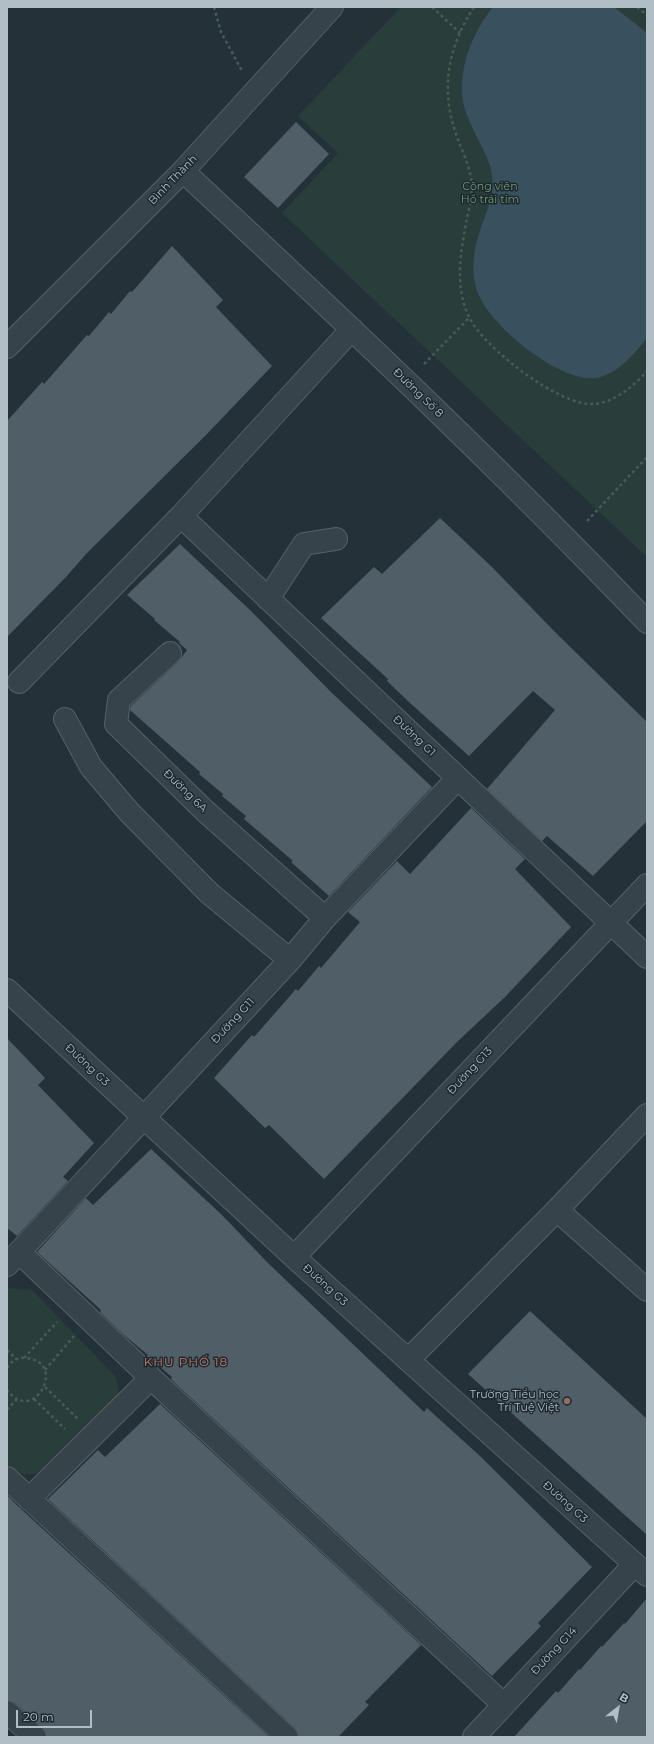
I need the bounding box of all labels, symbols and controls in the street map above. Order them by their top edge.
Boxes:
street label: Bình Thành [146,152,200,208]
park label: Công viên Hồ trái tim [461,180,519,206]
street label: Đường Số 8 [390,366,446,420]
street label: Đường G1 [390,713,438,759]
street label: Đường 6A [160,767,210,815]
street label: Đường G11 [209,995,257,1047]
street label: Đường G3 [62,1041,112,1089]
street label: Đường G13 [445,1045,495,1097]
street label: Đường G3 [300,1261,350,1309]
district label: KHU PHỐ 18 [144,1355,228,1369]
place label: Trường Tiểu học Trí Tuệ Việt [470,1388,559,1414]
marker: Trường Tiểu học Trí Tuệ Việt [562,1396,572,1406]
street label: Đường G3 [540,1478,590,1526]
street label: Đường G14 [528,1624,580,1678]
north arrow [598,1688,638,1728]
text: B [617,1690,631,1706]
scale bar [18,1702,94,1728]
text: 20 m [23,1709,54,1724]

